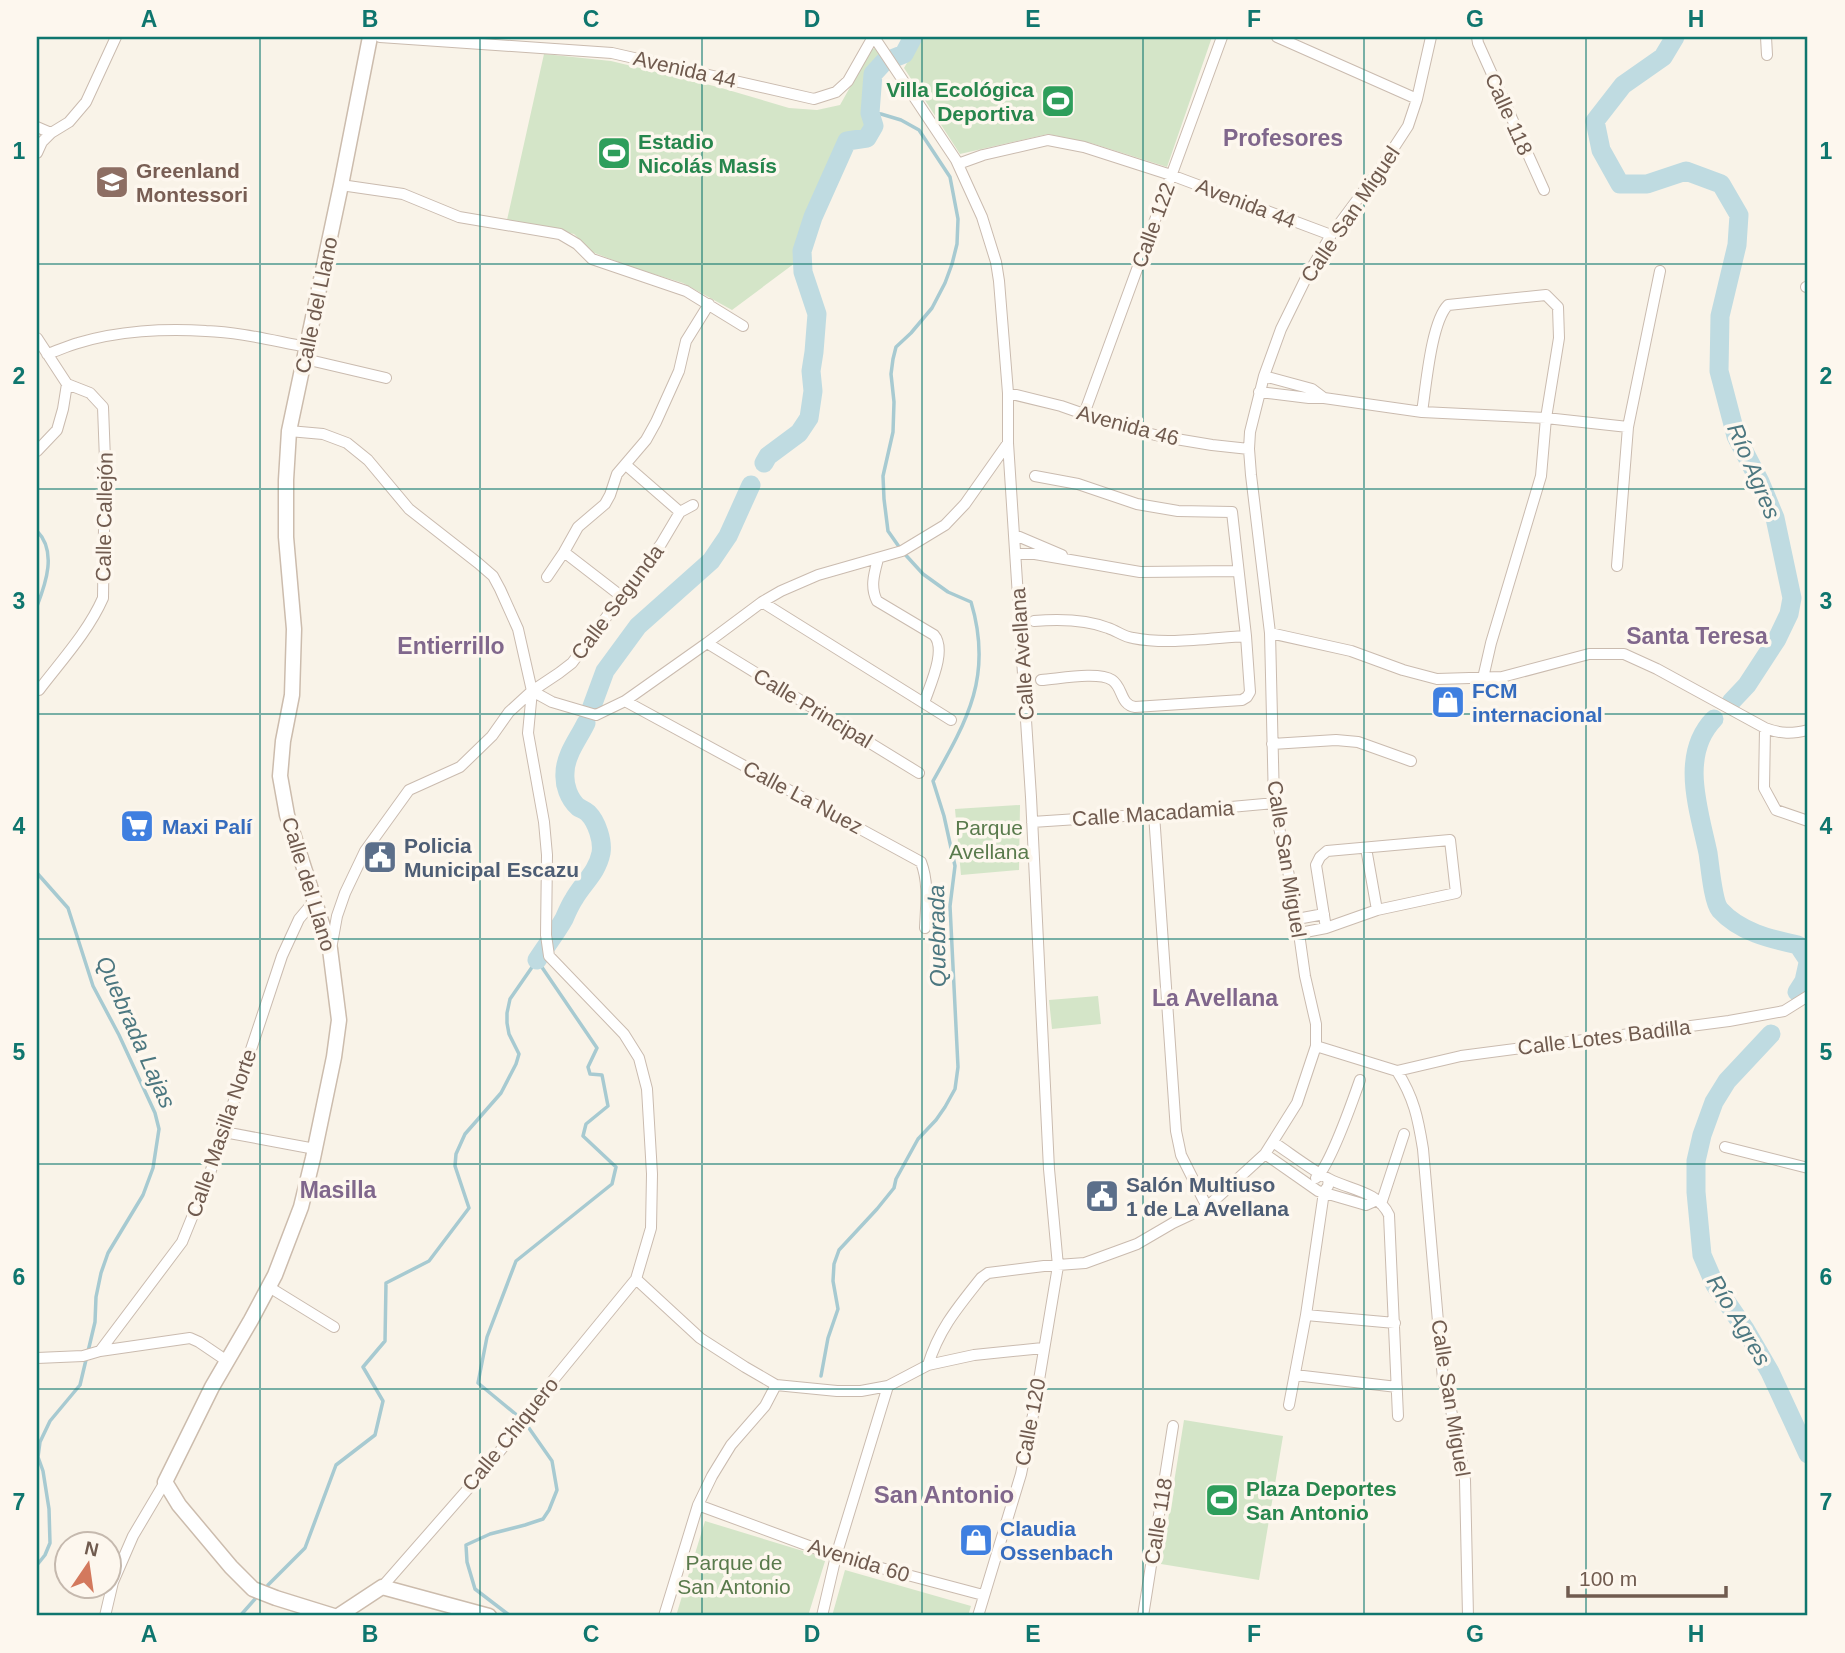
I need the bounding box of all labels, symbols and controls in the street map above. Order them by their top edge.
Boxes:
text: A [141,6,157,32]
text: B [362,6,378,32]
text: C [583,6,599,32]
text: D [804,6,820,32]
text: E [1025,6,1041,32]
text: F [1247,6,1261,32]
text: G [1466,6,1484,32]
text: H [1688,6,1704,32]
street label: Avenida 44 [631,46,739,92]
street label: Calle 118 [1481,70,1537,158]
place label: Villa Ecológica Deportiva [886,78,1034,125]
sports icon: Villa Ecológica Deportiva [1039,82,1077,120]
district label: Profesores [1223,125,1343,151]
place label: Estadio Nicolás Masís [638,130,777,177]
sports icon: Estadio Nicolás Masís [595,134,633,172]
text: 1 [13,138,26,164]
text: 1 [1820,138,1833,164]
street label: Calle San Miguel [1296,142,1404,286]
place label: Greenland Montessori [136,159,248,206]
school or university icon: Greenland Montessori [93,163,131,201]
street label: Avenida 44 [1193,174,1299,233]
street label: Calle 122 [1127,179,1179,271]
street label: Calle del Llano [290,235,342,375]
text: 2 [13,363,25,389]
text: 2 [1820,363,1832,389]
street label: Avenida 46 [1074,400,1182,450]
water label: Río Agres [1722,419,1786,523]
street label: Calle Callejón [91,452,117,582]
street label: Calle Segunda [566,540,668,664]
street label: Calle Avellana [1006,587,1038,721]
text: 3 [13,588,25,614]
text: 3 [1820,588,1832,614]
district label: Santa Teresa [1626,623,1768,649]
district label: Entierrillo [397,633,505,659]
street label: Calle Principal [750,664,876,752]
place label: FCM internacional [1472,679,1603,726]
shop icon: FCM internacional [1429,683,1467,721]
street label: Calle La Nuez [739,756,867,838]
street label: Calle San Miguel [1263,779,1311,939]
street label: Calle Macadamia [1071,796,1235,830]
supermarket icon: Maxi Palí [118,807,156,845]
text: 4 [13,813,26,839]
text: 4 [1820,813,1833,839]
street label: Calle del Llano [278,814,340,954]
place label: Maxi Palí [162,815,253,838]
park label: Parque Avellana [949,816,1029,863]
place label: Policia Municipal Escazu [404,834,579,881]
public building icon: Policia Municipal Escazu [361,838,399,876]
water label: Quebrada [923,885,951,987]
water label: Quebrada Lajas [91,952,181,1112]
district label: La Avellana [1152,985,1278,1011]
street label: Calle Lotes Badilla [1516,1015,1692,1059]
text: 5 [13,1039,26,1065]
text: 5 [1820,1039,1833,1065]
street label: Calle Masilla Norte [181,1046,261,1220]
place label: Salón Multiuso 1 de La Avellana [1126,1173,1289,1220]
district label: Masilla [300,1177,377,1203]
public building icon: Salón Multiuso 1 de La Avellana [1083,1177,1121,1215]
text: 6 [13,1264,25,1290]
text: 6 [1820,1264,1832,1290]
water label: Río Agres [1702,1270,1777,1371]
street label: Calle San Miguel [1427,1318,1475,1478]
street label: Calle Chiquero [457,1373,563,1495]
street label: Calle 120 [1010,1376,1050,1468]
street label: Calle 118 [1140,1476,1176,1566]
place label: Plaza Deportes San Antonio [1246,1477,1397,1524]
district label: San Antonio [874,1481,1014,1508]
sports icon: Plaza Deportes San Antonio [1203,1481,1241,1519]
text: 7 [13,1489,25,1515]
text: 7 [1820,1489,1832,1515]
place label: Claudia Ossenbach [1000,1517,1113,1564]
shop icon: Claudia Ossenbach [957,1521,995,1559]
north arrow [52,1530,122,1600]
street label: Avenida 60 [806,1534,912,1586]
text: N [83,1537,101,1561]
park label: Parque de San Antonio [677,1551,791,1598]
scale bar [1568,1555,1726,1599]
text: 100 m [1579,1567,1637,1590]
text: A [141,1621,157,1647]
text: B [362,1621,378,1647]
text: C [583,1621,599,1647]
text: D [804,1621,820,1647]
text: E [1025,1621,1041,1647]
text: F [1247,1621,1261,1647]
text: G [1466,1621,1484,1647]
text: H [1688,1621,1704,1647]

